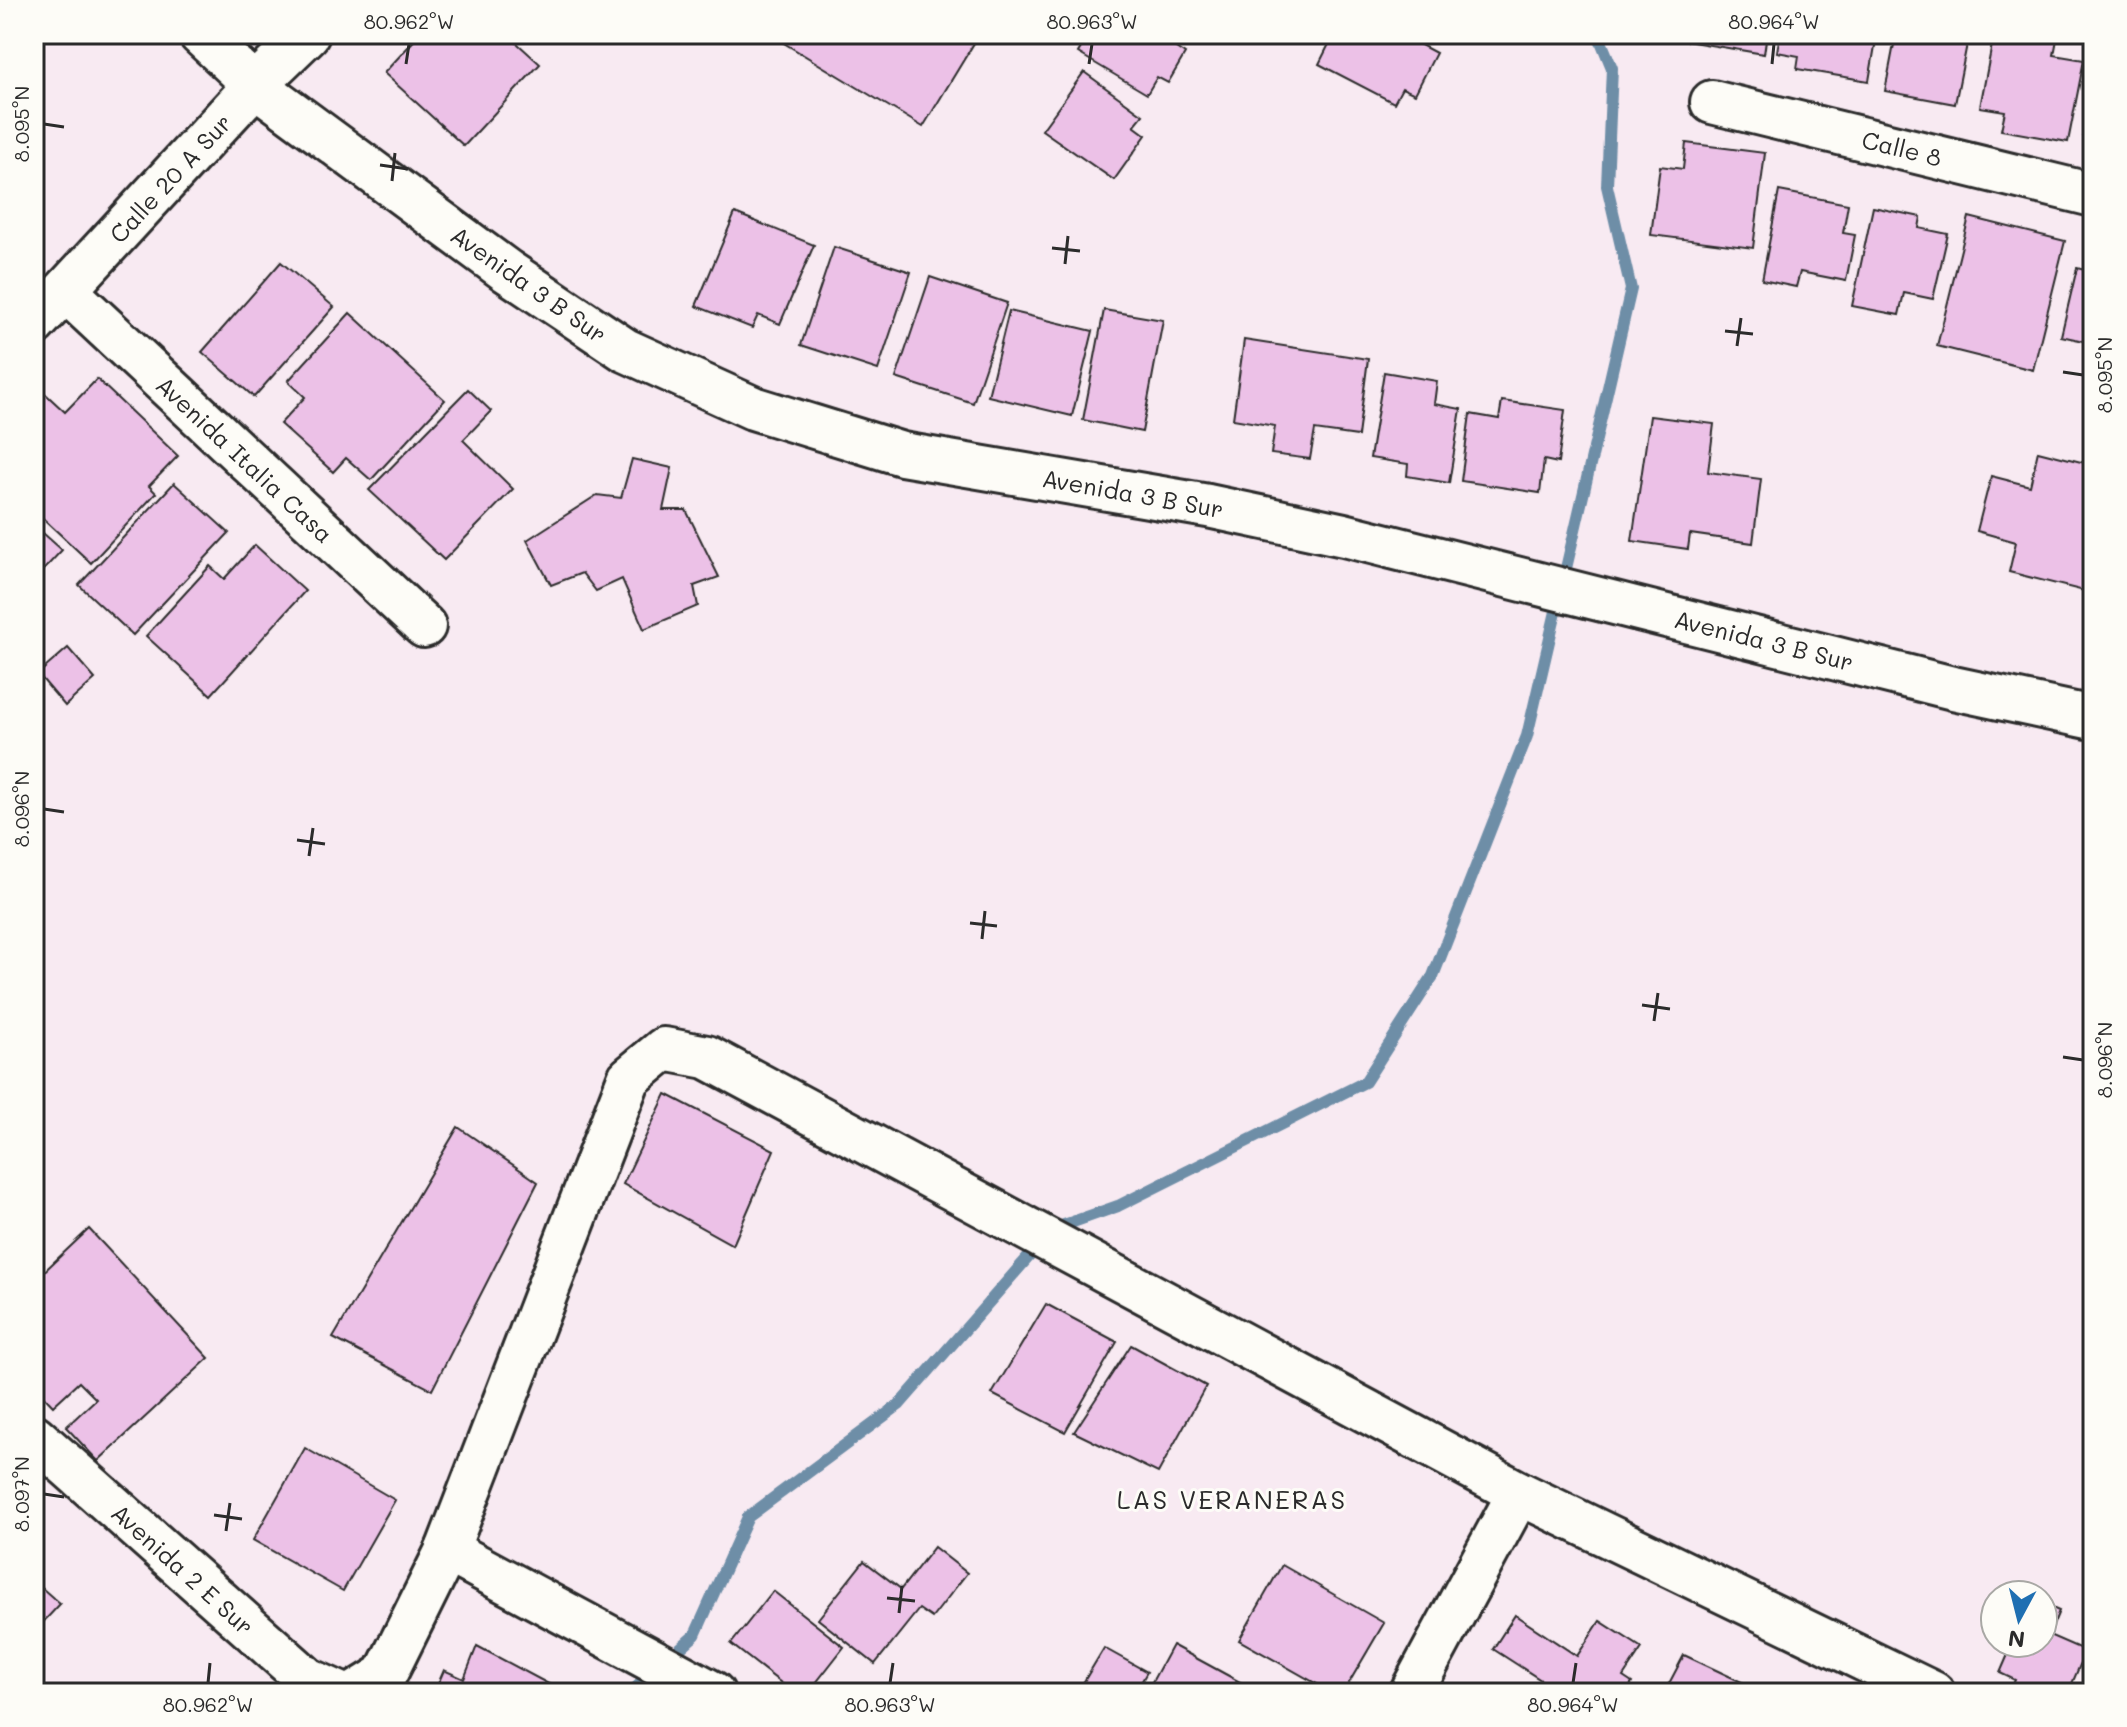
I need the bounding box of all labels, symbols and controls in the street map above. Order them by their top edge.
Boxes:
text: 80.962°W [364,8,454,34]
text: 80.963°W [1046,8,1138,34]
text: 80.964°W [1728,8,1820,34]
text: 8.095°N [8,86,34,162]
street label: Calle 20 A Sur [102,107,238,249]
street label: Calle 8 [1859,123,1945,173]
street label: Avenida 3 B Sur [445,219,613,349]
text: 8.095°N [2091,337,2117,413]
street label: Avenida Italia Casa [150,369,340,549]
street label: Avenida 3 B Sur [1040,462,1226,524]
street label: Avenida 3 B Sur [1671,603,1857,677]
text: 8.096°N [8,771,34,847]
text: 8.096°N [2091,1022,2117,1098]
text: 8.097°N [8,1456,34,1532]
district label: LAS VERANERAS [1117,1482,1347,1516]
street label: Avenida 2 E Sur [105,1497,261,1641]
north arrow [1979,1579,2059,1659]
text: N [2006,1624,2027,1655]
text: 80.962°W [163,1691,253,1717]
text: 80.963°W [844,1691,936,1717]
text: 80.964°W [1527,1691,1619,1717]

